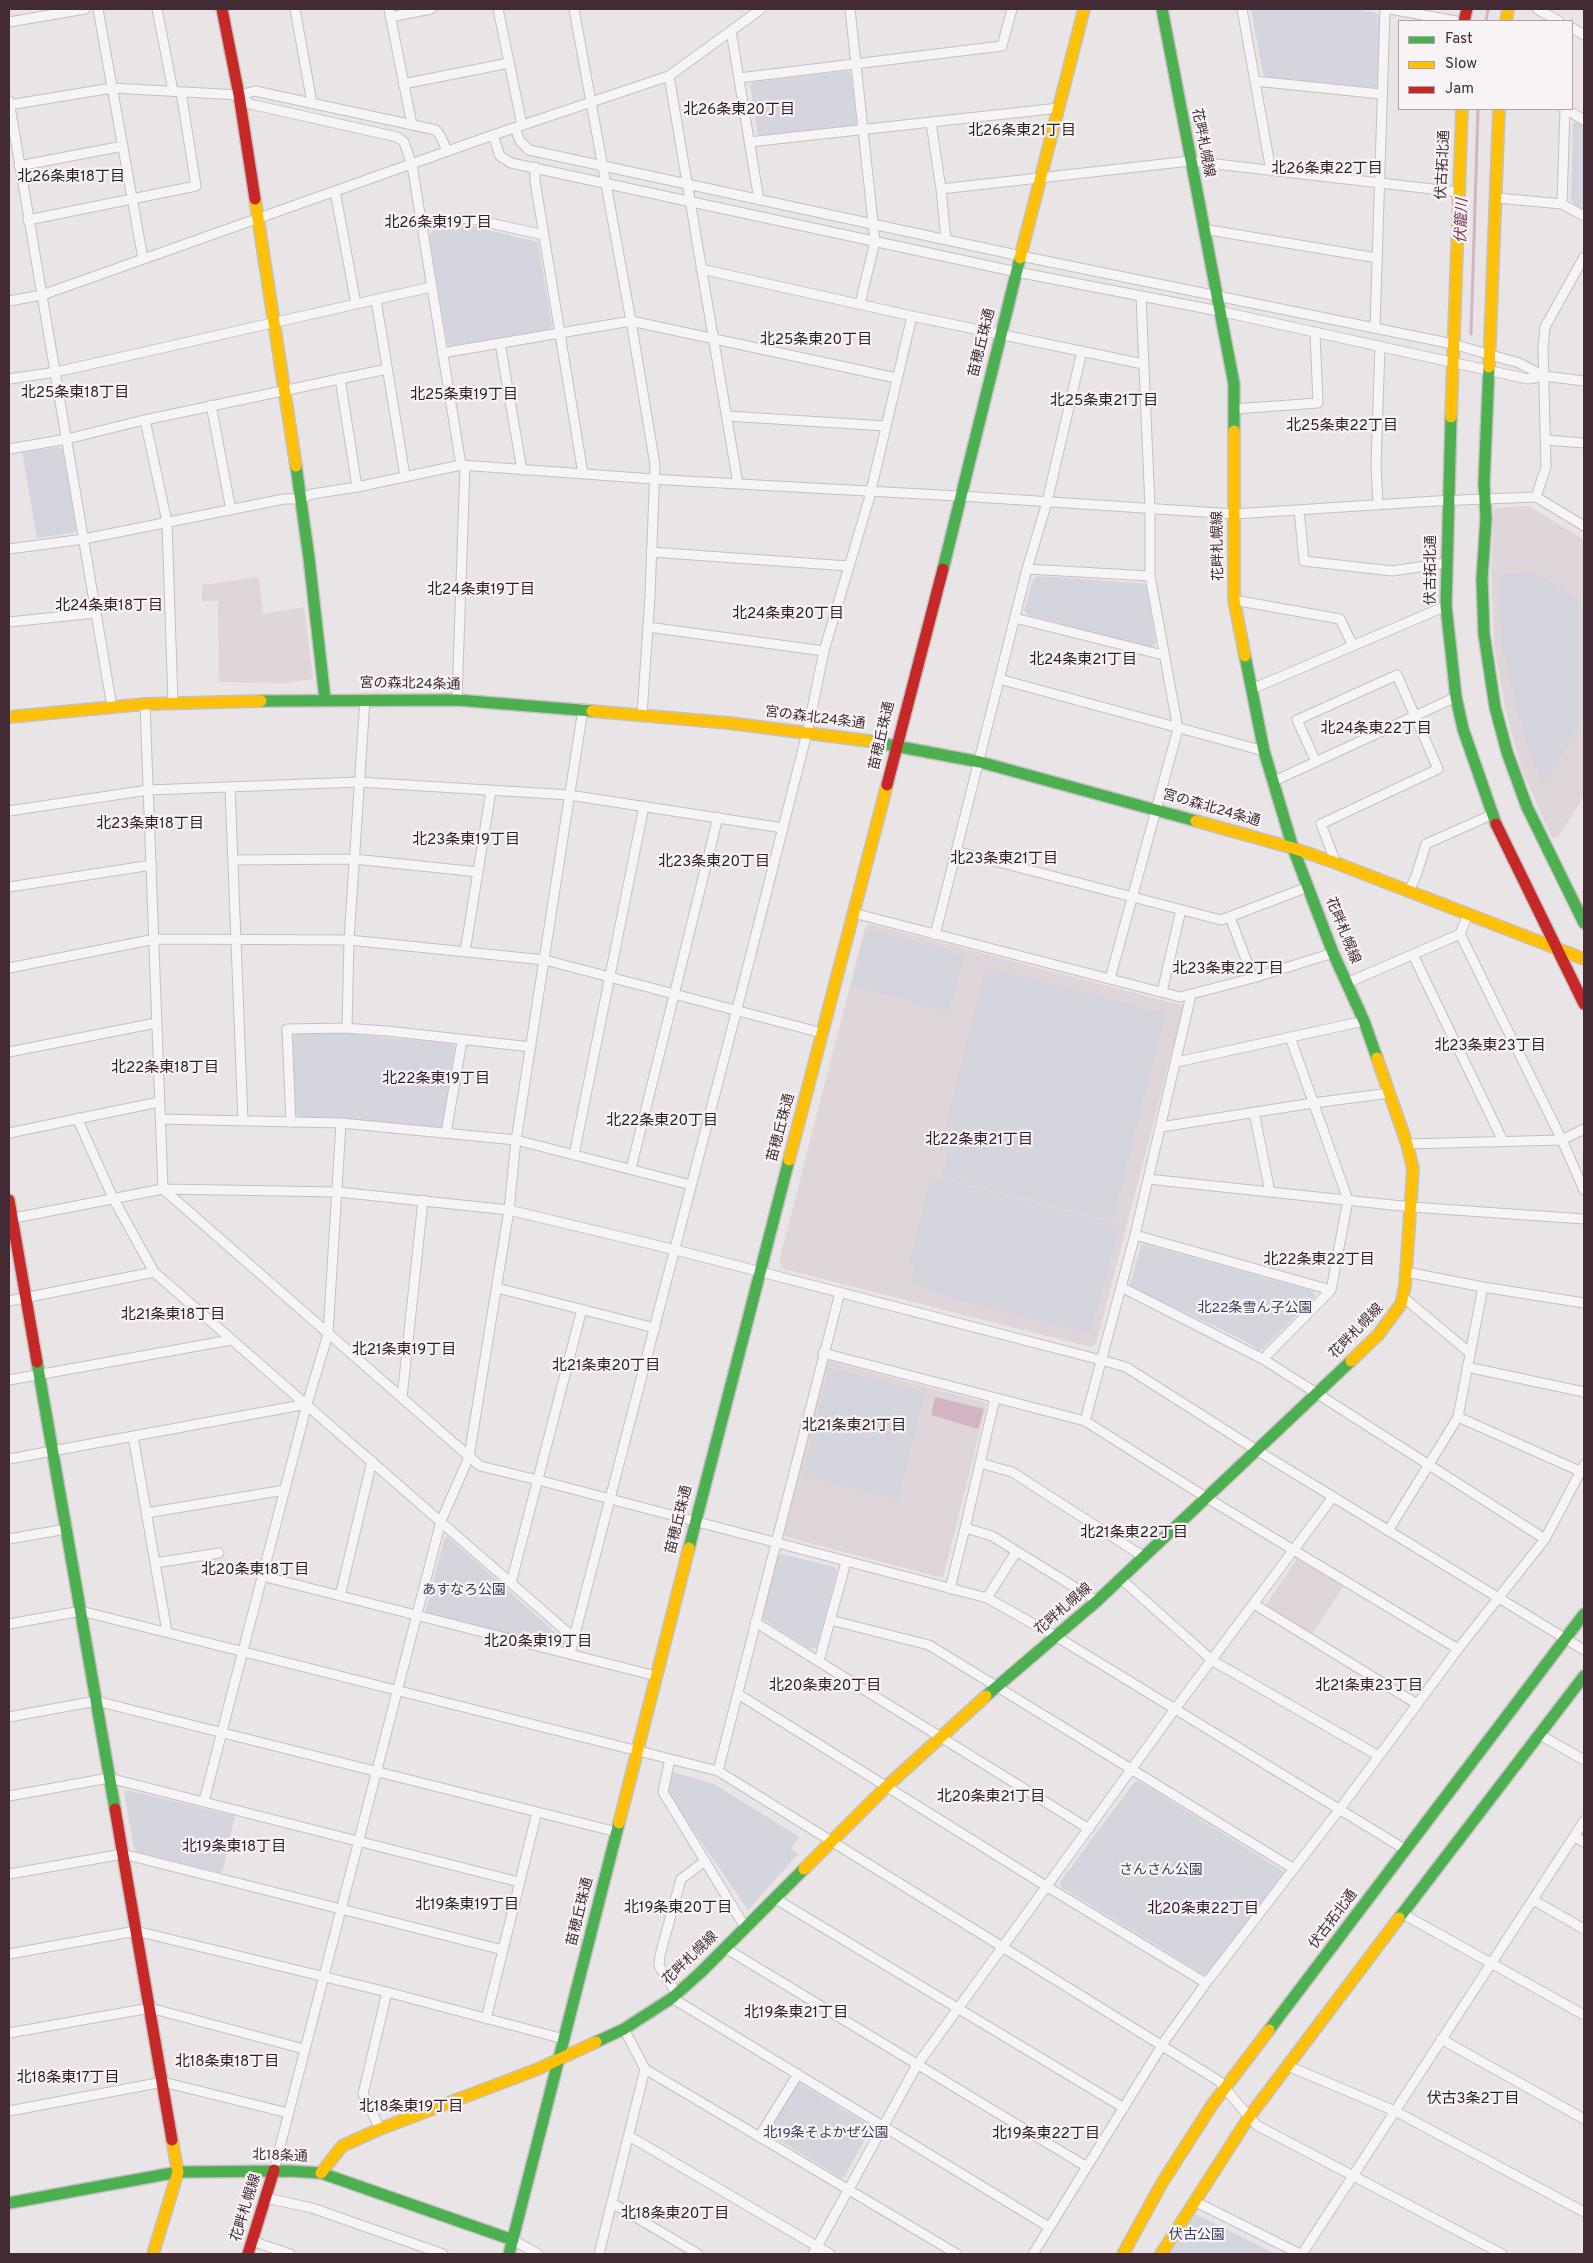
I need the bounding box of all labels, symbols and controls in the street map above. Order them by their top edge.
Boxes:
legend [1398,20,1573,110]
text: Fast [1445,30,1473,49]
text: Slow [1445,55,1477,74]
text: Jam [1445,80,1474,99]
district label: 北26条東20丁目 [683,102,795,120]
street label: 花畔札幌線 [1187,107,1217,179]
district label: 北26条東21丁目 [968,123,1076,141]
street label: 伏古拓北通 [1434,130,1454,200]
district label: 北26条東22丁目 [1271,161,1383,179]
district label: 北26条東18丁目 [17,169,125,187]
water label: 伏籠川 [1453,198,1473,244]
district label: 北26条東19丁目 [384,215,492,233]
street label: 苗穂丘珠通 [966,307,1000,379]
district label: 北25条東20丁目 [760,332,872,350]
district label: 北25条東18丁目 [21,385,129,403]
district label: 北25条東19丁目 [410,387,518,405]
district label: 北25条東21丁目 [1050,393,1158,411]
district label: 北25条東22丁目 [1286,418,1398,436]
street label: 花畔札幌線 [1210,511,1228,581]
street label: 伏古拓北通 [1424,535,1440,605]
district label: 北24条東19丁目 [427,582,535,600]
district label: 北24条東18丁目 [55,598,163,616]
district label: 北24条東20丁目 [732,606,844,624]
district label: 北24条東21丁目 [1029,652,1137,670]
street label: 宮の森北24条通 [359,676,461,694]
street label: 苗穂丘珠通 [867,700,899,772]
street label: 宮の森北24条通 [764,705,866,733]
district label: 北24条東22丁目 [1320,721,1432,739]
street label: 宮の森北24条通 [1160,787,1262,831]
district label: 北23条東18丁目 [96,816,204,834]
district label: 北23条東19丁目 [412,832,520,850]
district label: 北23条東21丁目 [950,851,1058,869]
district label: 北23条東20丁目 [658,854,770,872]
street label: 花畔札幌線 [1321,895,1363,967]
district label: 北23条東22丁目 [1172,961,1284,979]
district label: 北23条東23丁目 [1434,1038,1546,1056]
district label: 北22条東18丁目 [111,1060,219,1078]
district label: 北22条東19丁目 [382,1071,490,1089]
street label: 苗穂丘珠通 [765,1092,799,1164]
district label: 北22条東20丁目 [606,1113,718,1131]
district label: 北22条東21丁目 [925,1132,1033,1150]
district label: 北22条東22丁目 [1263,1252,1375,1270]
park label: 北22条雪ん子公園 [1197,1301,1313,1317]
street label: 花畔札幌線 [1327,1301,1387,1363]
district label: 北21条東18丁目 [121,1307,225,1325]
district label: 北21条東19丁目 [352,1342,456,1360]
district label: 北21条東20丁目 [552,1358,660,1376]
district label: 北21条東21丁目 [802,1418,906,1436]
street label: 苗穂丘珠通 [663,1484,697,1556]
district label: 北21条東22丁目 [1080,1525,1188,1543]
district label: 北20条東18丁目 [201,1562,309,1580]
street label: 花畔札幌線 [1032,1581,1096,1639]
park label: あすなろ公園 [422,1583,506,1599]
district label: 北20条東19丁目 [484,1634,592,1652]
district label: 北20条東20丁目 [769,1678,881,1696]
district label: 北21条東23丁目 [1315,1678,1423,1696]
district label: 北20条東21丁目 [937,1789,1045,1807]
district label: 北19条東18丁目 [182,1839,286,1857]
park label: さんさん公園 [1119,1863,1203,1879]
street label: 苗穂丘珠通 [564,1876,598,1948]
street label: 伏古拓北通 [1306,1887,1362,1953]
district label: 北19条東19丁目 [415,1897,519,1915]
district label: 北19条東20丁目 [624,1900,732,1918]
district label: 北20条東22丁目 [1147,1901,1259,1919]
street label: 花畔札幌線 [660,1929,722,1989]
district label: 北19条東21丁目 [744,2005,848,2023]
district label: 北18条東18丁目 [175,2054,279,2072]
district label: 北18条東17丁目 [16,2070,120,2088]
district label: 伏古3条2丁目 [1426,2091,1520,2109]
district label: 北18条東19丁目 [359,2099,463,2117]
park label: 北19条そよかぜ公園 [763,2126,889,2142]
district label: 北19条東22丁目 [992,2126,1100,2144]
street label: 北18条通 [252,2148,308,2166]
street label: 花畔札幌線 [229,2172,265,2244]
district label: 北18条東20丁目 [621,2206,729,2224]
park label: 伏古公園 [1169,2228,1225,2244]

